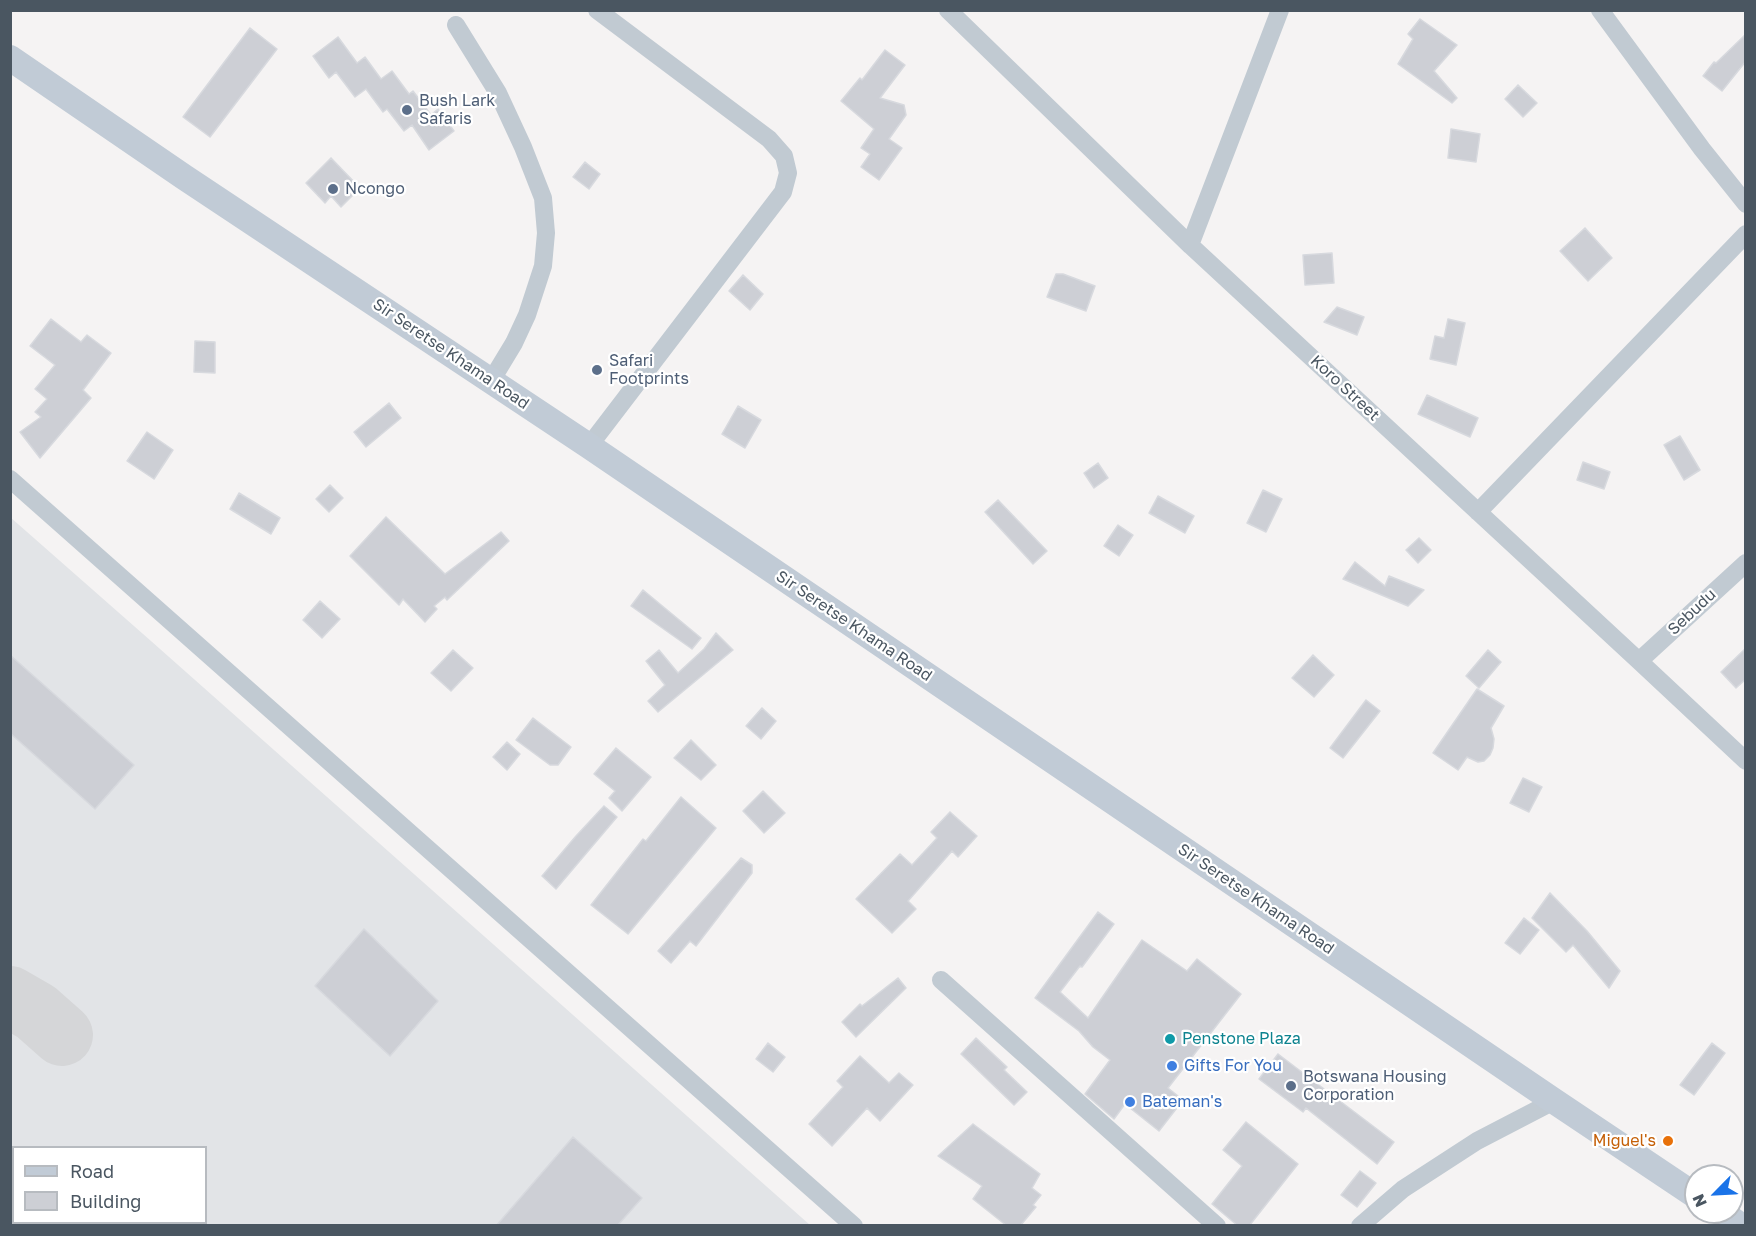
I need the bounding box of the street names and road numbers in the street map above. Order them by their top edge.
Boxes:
street label: Sir Seretse Khama Road [369,295,533,413]
street label: Koro Street [1307,351,1383,425]
street label: Sir Seretse Khama Road [772,567,936,685]
street label: Sebudu [1664,585,1720,639]
street label: Sir Seretse Khama Road [1174,840,1338,958]

